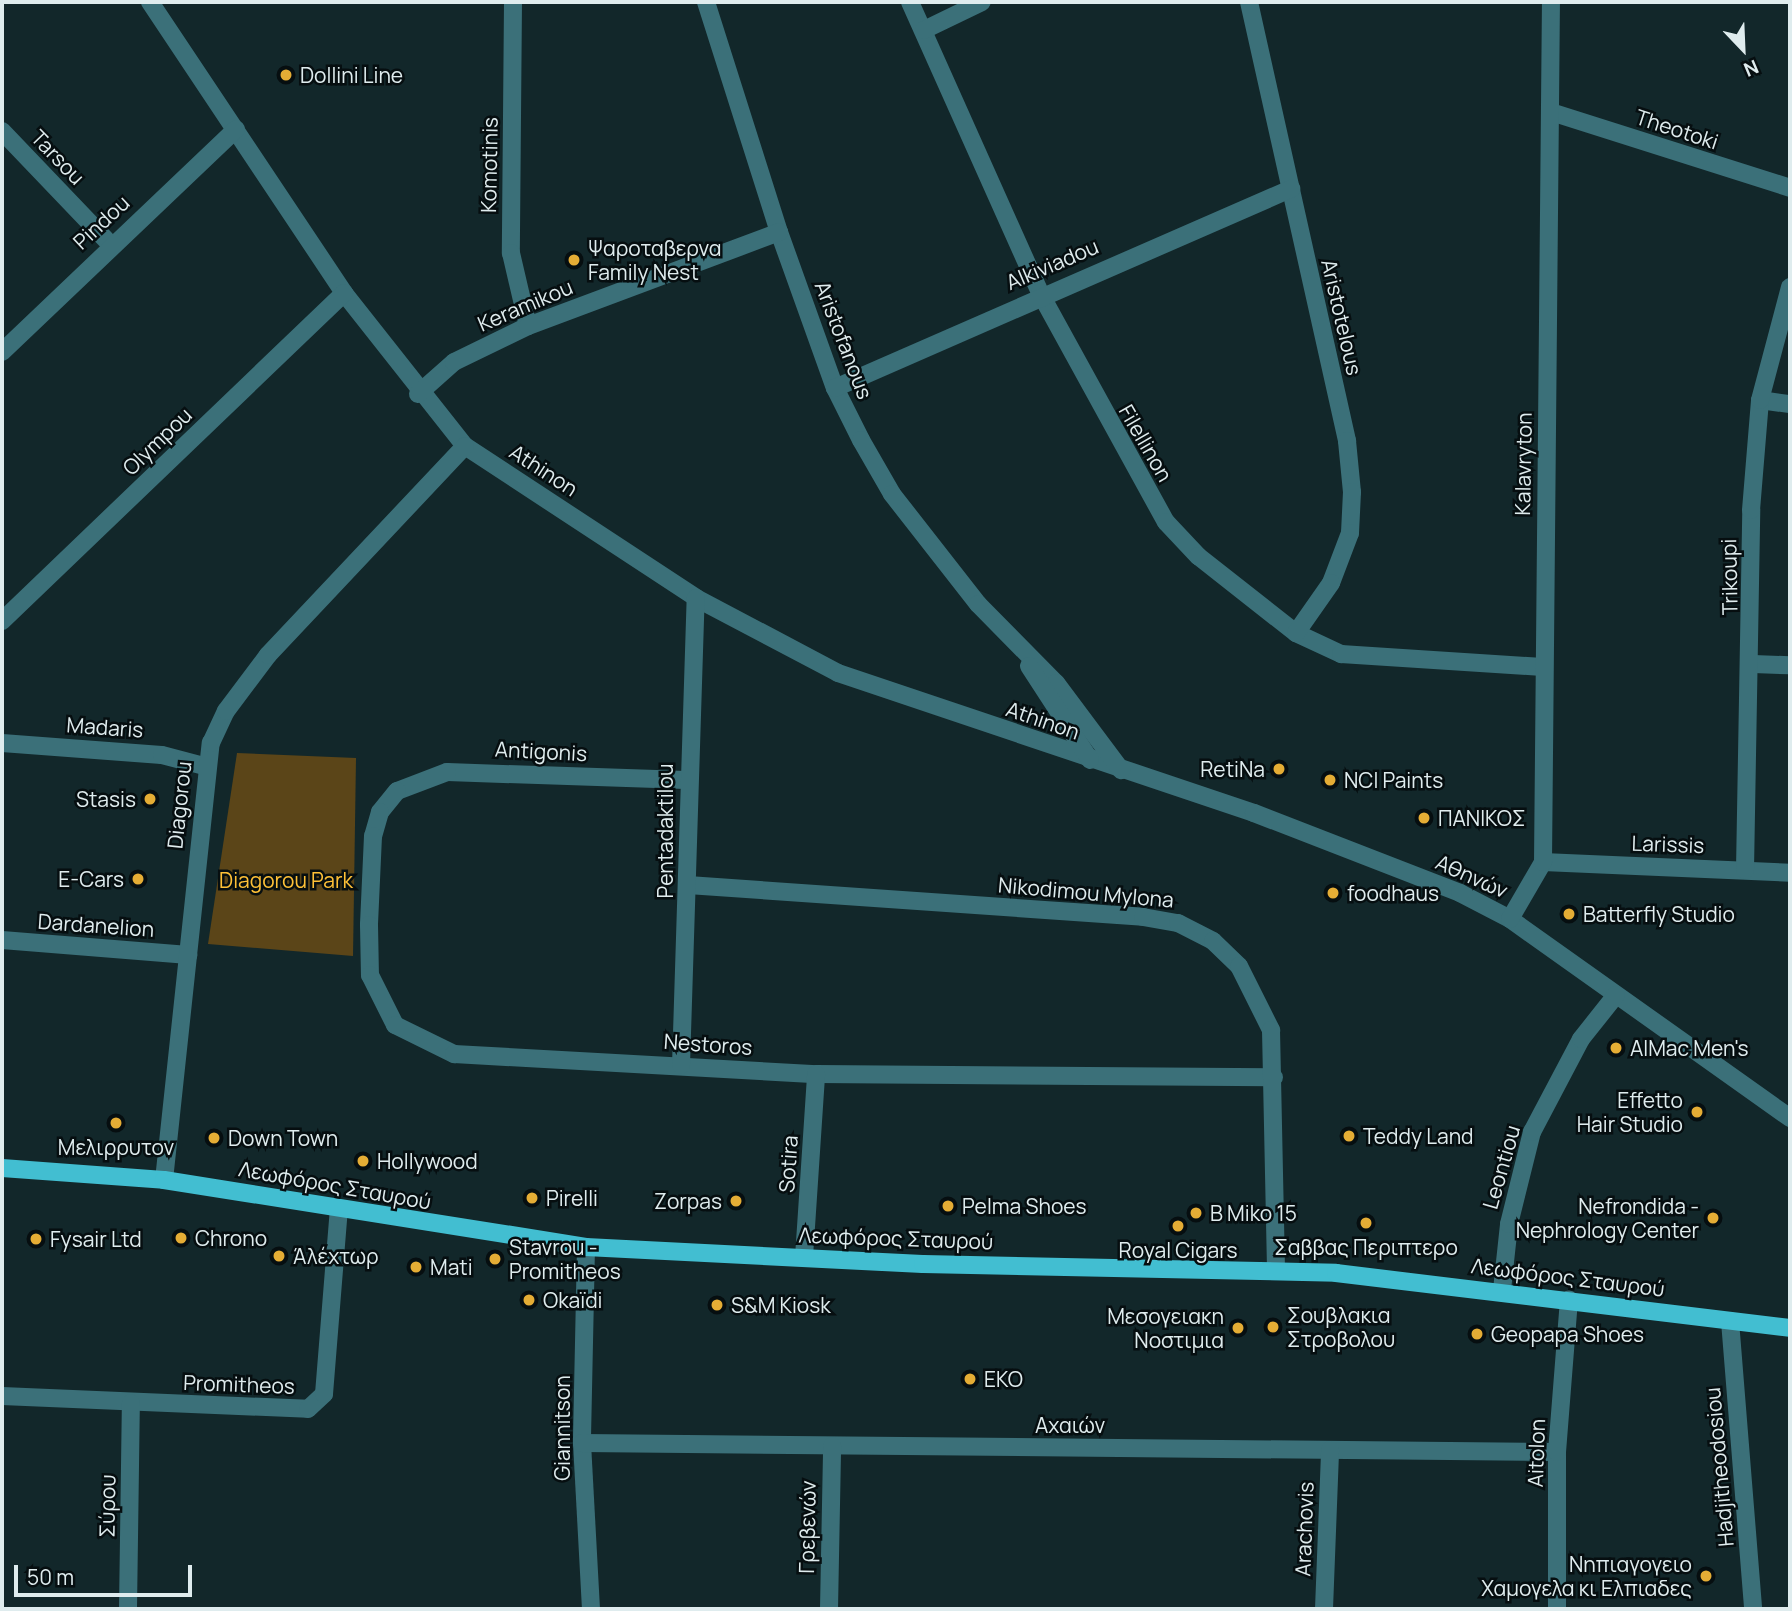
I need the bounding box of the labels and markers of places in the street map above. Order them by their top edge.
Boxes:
place label: Dollini Line [300,62,403,88]
marker: Dollini Line [278,67,294,83]
place label: Ψαροταβερνα Family Nest [588,235,721,285]
marker: Ψαροταβερνα Family Nest [566,252,582,268]
place label: RetiNa [1200,756,1265,782]
marker: RetiNa [1271,761,1287,777]
place label: NCI Paints [1344,767,1443,793]
marker: NCI Paints [1322,772,1338,788]
place label: Stasis [76,786,136,812]
marker: Stasis [142,791,158,807]
place label: ΠΑΝΙΚΟΣ [1438,805,1526,831]
marker: ΠΑΝΙΚΟΣ [1416,810,1432,826]
place label: E-Cars [58,866,124,892]
marker: E-Cars [130,871,146,887]
place label: foodhaus [1347,880,1439,906]
marker: foodhaus [1325,885,1341,901]
place label: Batterfly Studio [1583,901,1735,927]
marker: Batterfly Studio [1561,906,1577,922]
place label: AlMac Men's [1630,1035,1748,1061]
marker: AlMac Men's [1608,1040,1624,1056]
place label: Effetto Hair Studio [1577,1087,1683,1137]
marker: Effetto Hair Studio [1689,1104,1705,1120]
marker: Μελιρρυτον [108,1115,124,1131]
place label: Teddy Land [1363,1123,1474,1149]
place label: Down Town [228,1125,338,1151]
marker: Teddy Land [1341,1128,1357,1144]
marker: Down Town [206,1130,222,1146]
place label: Μελιρρυτον [58,1134,174,1160]
place label: Hollywood [377,1148,478,1174]
marker: Hollywood [355,1153,371,1169]
place label: Pirelli [546,1185,598,1211]
place label: Zorpas [654,1188,722,1214]
marker: Pirelli [524,1190,540,1206]
marker: Zorpas [728,1193,744,1209]
place label: Pelma Shoes [962,1193,1087,1219]
place label: Nefrondida - Nephrology Center [1516,1193,1699,1243]
marker: Pelma Shoes [940,1198,956,1214]
place label: B Miko 15 [1210,1200,1297,1226]
marker: B Miko 15 [1188,1205,1204,1221]
marker: Nefrondida - Nephrology Center [1705,1210,1721,1226]
marker: Σαββας Περιπτερο [1358,1215,1374,1231]
marker: Royal Cigars [1170,1218,1186,1234]
place label: Chrono [195,1225,267,1251]
place label: Fysair Ltd [50,1226,142,1252]
marker: Chrono [173,1230,189,1246]
marker: Fysair Ltd [28,1231,44,1247]
place label: Stavrou - Promitheos [509,1234,621,1284]
place label: Σαββας Περιπτερο [1274,1234,1458,1260]
place label: Royal Cigars [1119,1237,1237,1263]
place label: Άλέχτωρ [293,1243,379,1269]
marker: Άλέχτωρ [271,1248,287,1264]
marker: Stavrou - Promitheos [487,1251,503,1267]
place label: Mati [430,1254,473,1280]
marker: Mati [408,1259,424,1275]
place label: Okaïdi [543,1287,603,1313]
marker: Okaïdi [521,1292,537,1308]
place label: S&M Kiosk [731,1292,831,1318]
marker: S&M Kiosk [709,1297,725,1313]
place label: Σουβλακια Στροβολου [1287,1302,1395,1352]
place label: Μεσογειακη Νοστιμια [1107,1303,1224,1353]
marker: Σουβλακια Στροβολου [1265,1319,1281,1335]
marker: Μεσογειακη Νοστιμια [1230,1320,1246,1336]
place label: Geopapa Shoes [1491,1321,1644,1347]
marker: Geopapa Shoes [1469,1326,1485,1342]
place label: EKO [984,1366,1023,1392]
marker: EKO [962,1371,978,1387]
place label: Νηπιαγογειο Χαμογελα κι Ελπιαδες [1481,1551,1692,1601]
marker: Νηπιαγογειο Χαμογελα κι Ελπιαδες [1698,1568,1714,1584]

